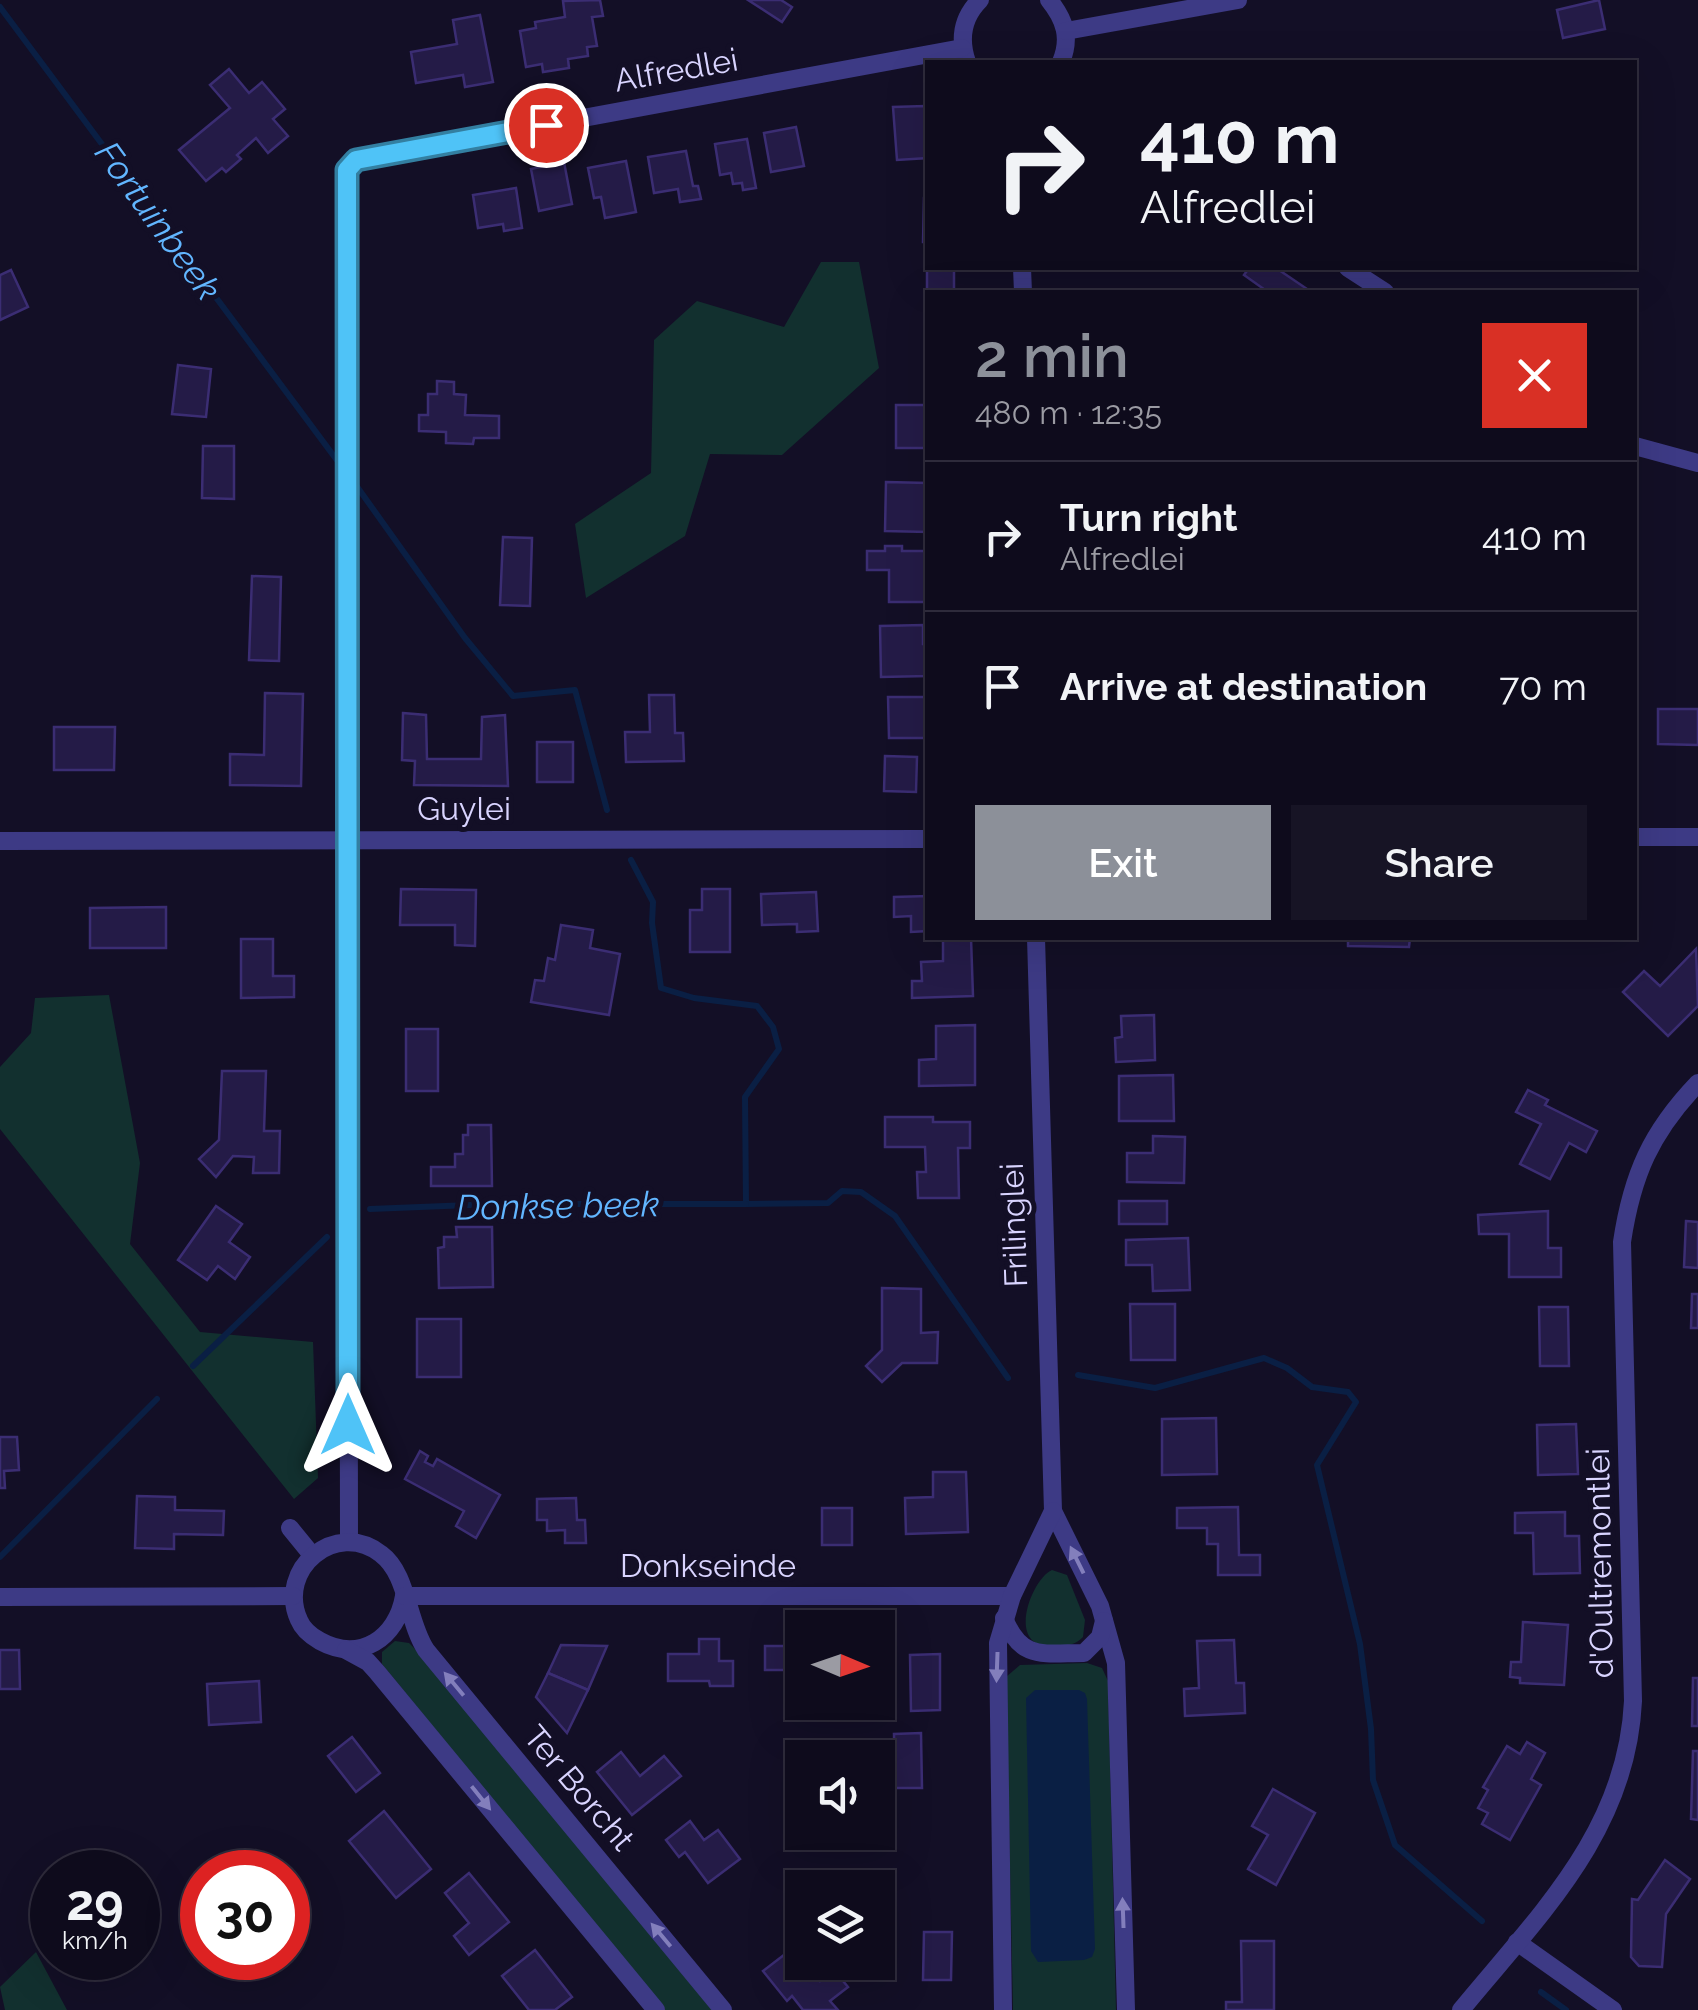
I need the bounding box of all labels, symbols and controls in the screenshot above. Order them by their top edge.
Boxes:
street label: Alfredlei [611,40,741,99]
pin [504,83,589,168]
text: 410 m [1140,97,1340,179]
icon: arrive [519,98,574,153]
icon: right [975,100,1105,230]
water label: Fortuinbeek [87,133,230,308]
text: Alfredlei [1140,181,1315,234]
text: 2 min [975,321,1129,391]
button: close [1482,323,1587,428]
text: 480 m · 12:35 [975,394,1162,431]
text: Turn right [1060,495,1237,540]
icon: right [975,509,1030,564]
text: 410 m [1482,514,1587,559]
text: Alfredlei [1060,540,1185,577]
icon: arrive [975,659,1030,714]
text: Arrive at destination [1060,664,1427,709]
text: 70 m [1499,664,1587,709]
street label: Guylei [417,790,511,827]
button: Exit [975,805,1271,920]
button: Share [1291,805,1587,920]
street label: Frilinglei [993,1162,1034,1288]
water label: Donkse beek [456,1183,660,1228]
position arrow [296,1373,400,1477]
street label: d'Oultremontlei [1579,1448,1620,1678]
one-way arrow [1069,1546,1086,1575]
street label: Donkseinde [620,1547,796,1584]
north arrow [785,1610,895,1720]
map controls [785,1610,895,1980]
one-way arrow [988,1651,1004,1683]
one-way arrow [444,1672,465,1697]
street label: Ter Borcht [517,1718,642,1858]
button: sound [785,1740,895,1850]
one-way arrow [470,1786,491,1811]
speed limit sign: 30 [180,1850,310,1980]
button: layers [785,1870,895,1980]
text: 29 [66,1873,124,1932]
one-way arrow [1115,1896,1131,1928]
one-way arrow [651,1922,672,1947]
text: km/h [62,1925,128,1955]

